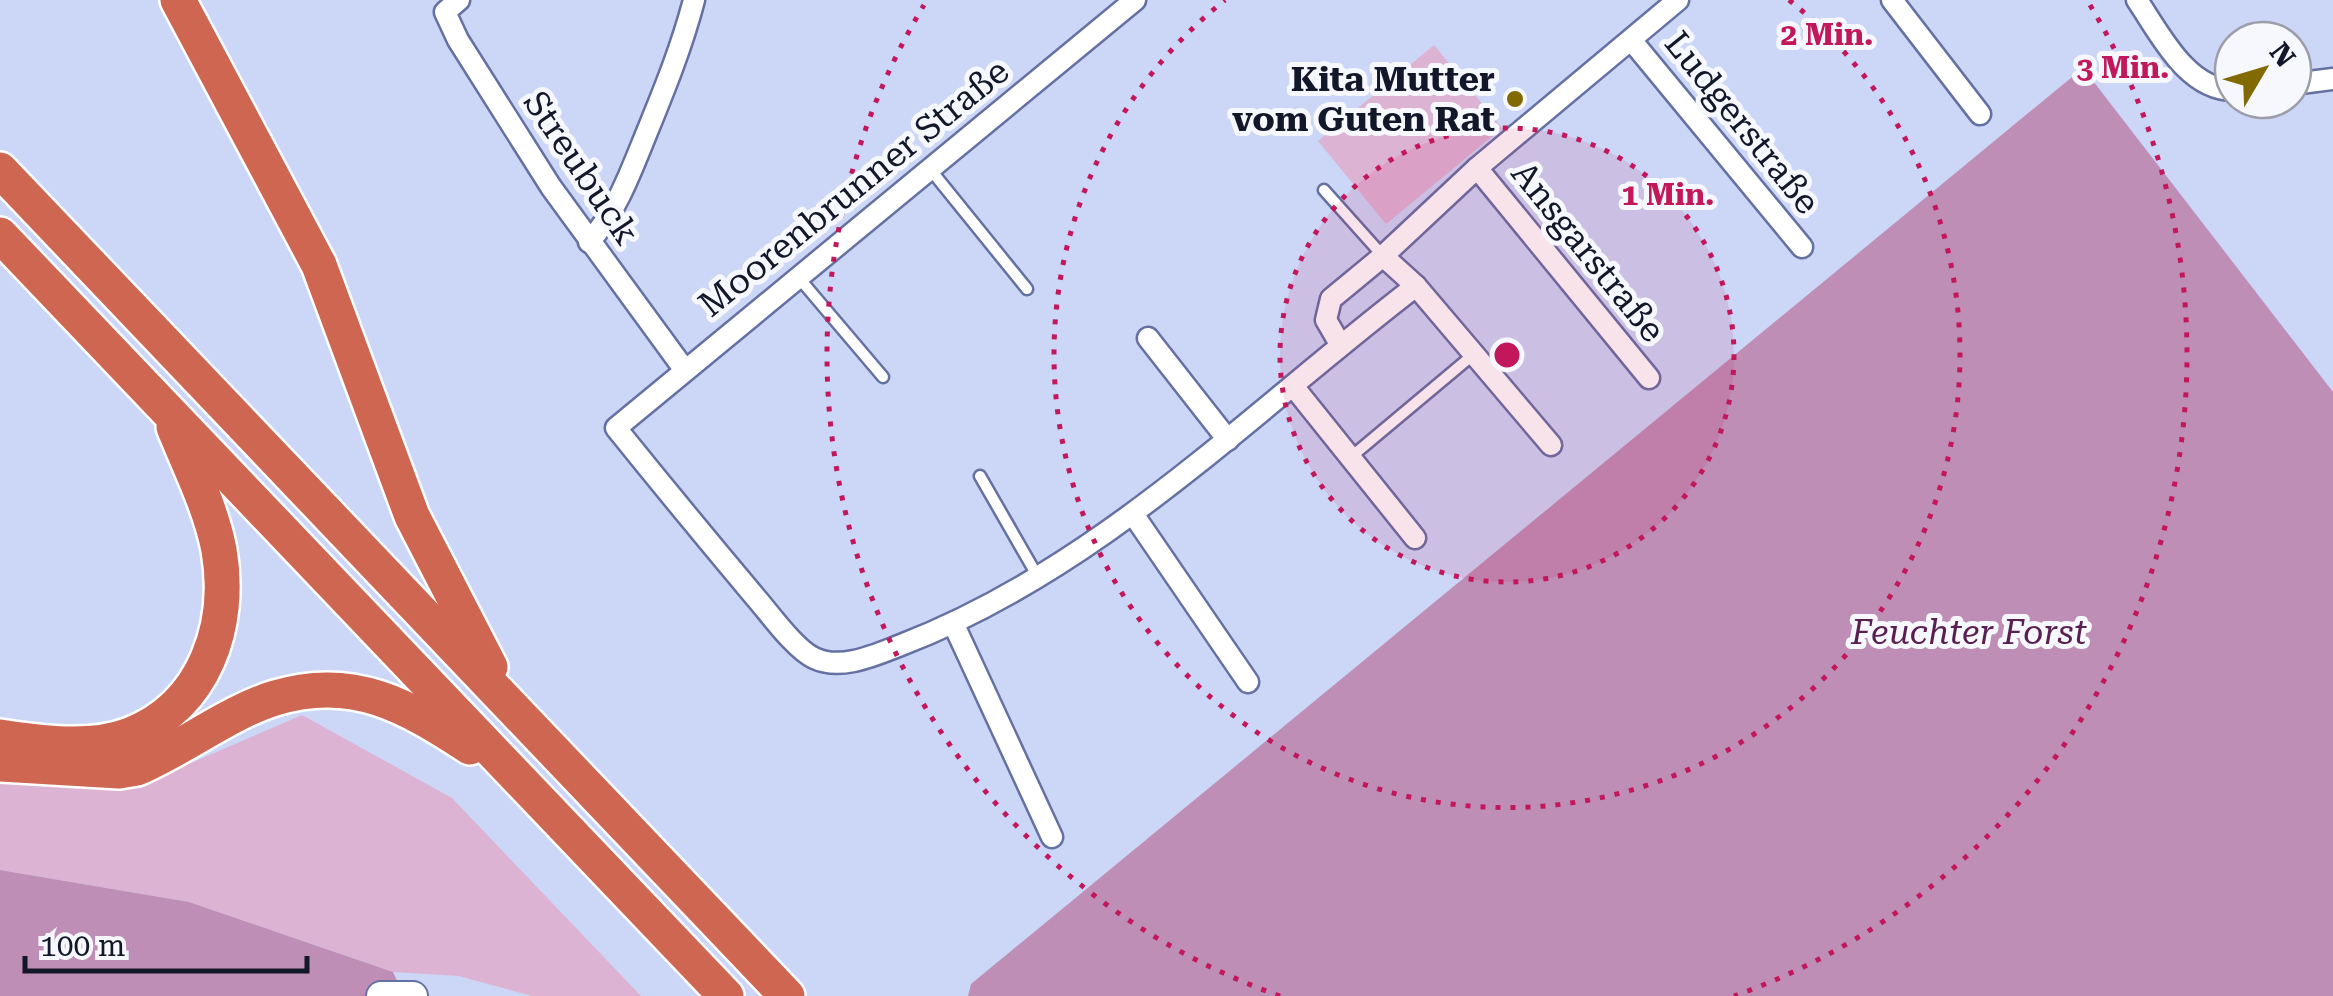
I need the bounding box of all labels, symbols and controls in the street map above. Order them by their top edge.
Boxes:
text: 2 Min. [1781,17,1873,52]
north arrow [2213,20,2313,120]
street label: Ludgerstraße [1656,24,1828,222]
text: N [2263,36,2302,74]
street label: Moorenbrunner Straße [691,50,1017,326]
text: 3 Min. [2077,50,2169,85]
place label: Kita Mutter vom Guten Rat [1232,59,1495,140]
street label: Streubuck [515,84,647,252]
marker: Kita Mutter vom Guten Rat [1504,88,1526,110]
street label: Ansgarstraße [1503,154,1673,350]
text: 1 Min. [1622,177,1714,212]
centre of rings [1489,337,1525,373]
park label: Feuchter Forst [1850,612,2087,653]
scale bar [25,911,308,973]
text: 100 m [40,928,125,963]

